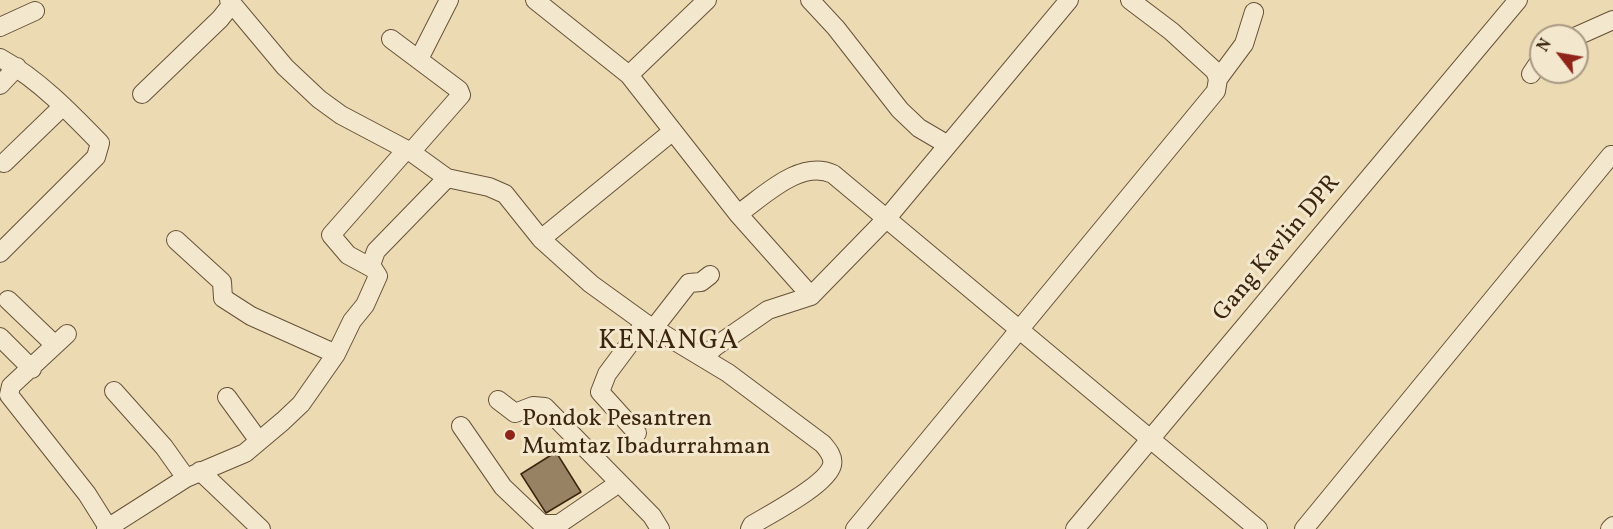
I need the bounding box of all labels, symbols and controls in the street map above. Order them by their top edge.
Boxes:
north arrow [1529,24,1589,84]
text: N [1533,35,1558,56]
street label: Gang Kavlin DPR [1208,170,1348,328]
district label: KENANGA [598,327,740,359]
place label: Pondok Pesantren Mumtaz Ibadurrahman [522,407,770,463]
marker: Pondok Pesantren Mumtaz Ibadurrahman [503,428,517,442]

